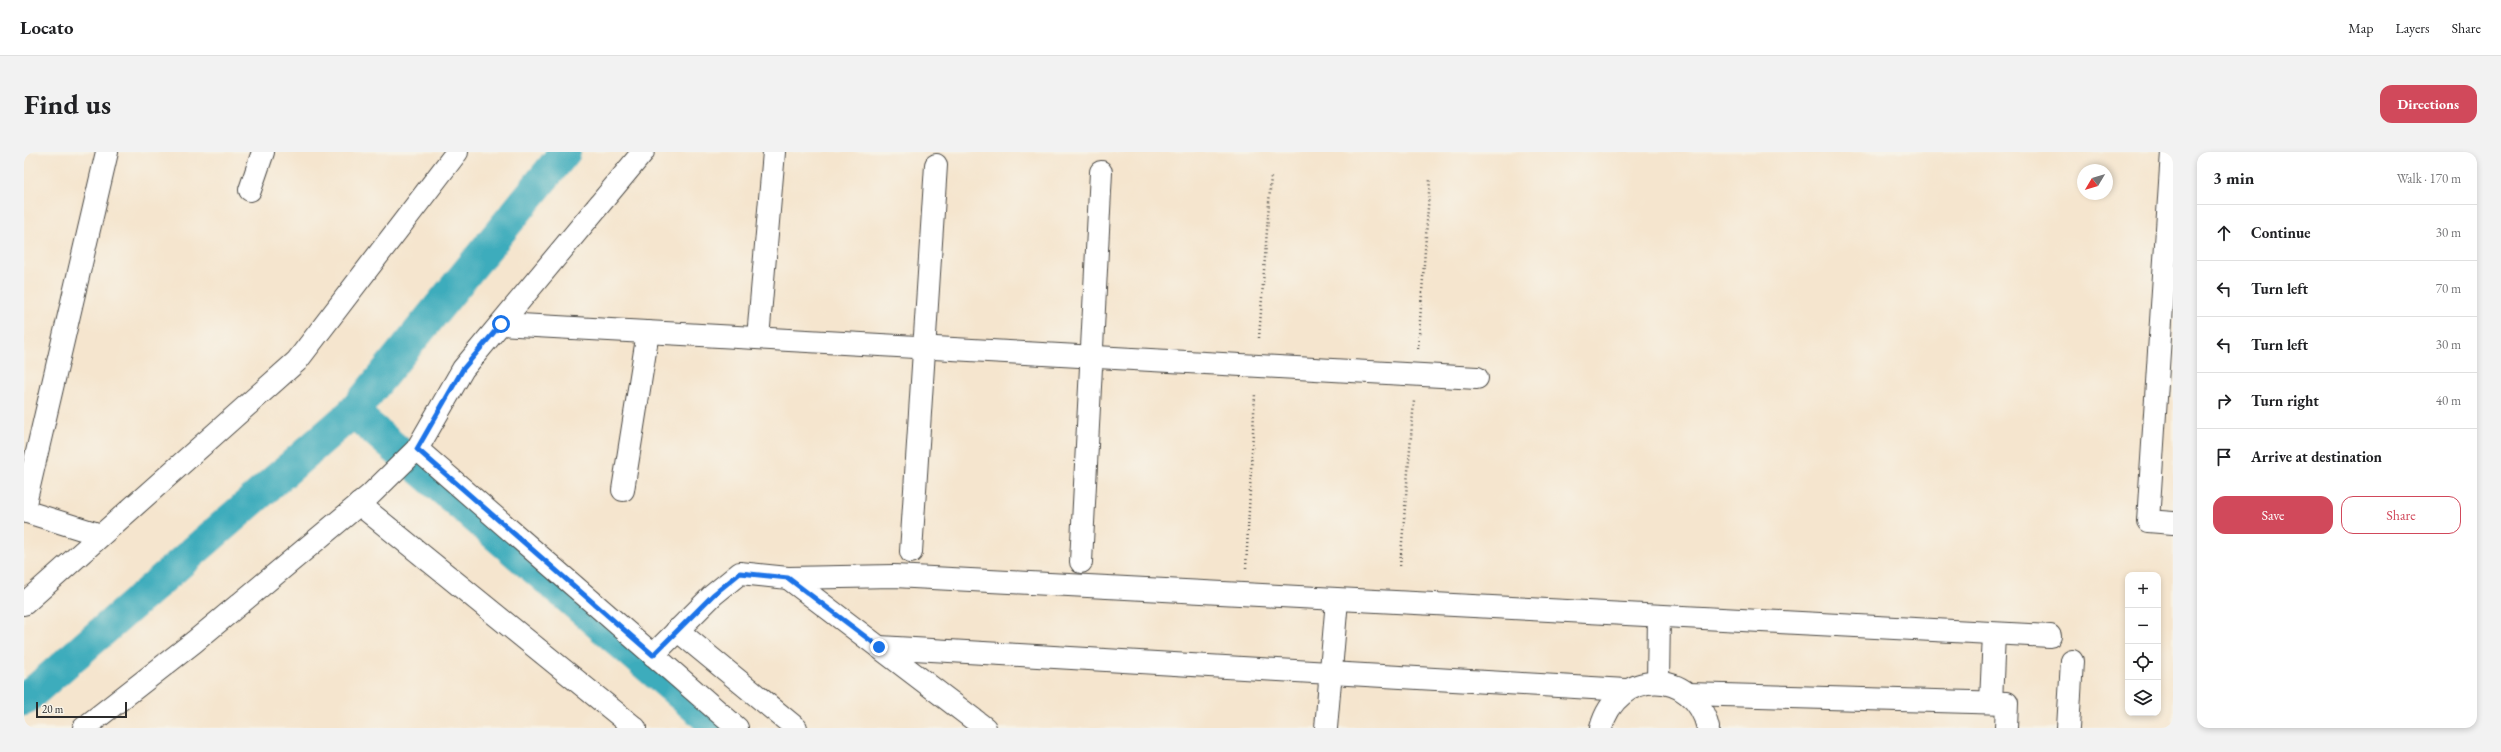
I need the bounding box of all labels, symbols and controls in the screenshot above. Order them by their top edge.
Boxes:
text: Locato [20,15,74,40]
text: Map [2348,19,2373,37]
text: Layers [2395,19,2430,37]
text: Share [2452,19,2481,37]
button: Directions [2380,85,2477,123]
text: Find us [24,86,111,122]
north arrow [2077,164,2113,200]
text: 3 min [2213,167,2254,189]
text: Walk · 170 m [2397,170,2461,187]
icon: ahead [2213,222,2235,244]
text: Continue [2251,223,2311,242]
text: 30 m [2436,224,2461,241]
icon: left [2213,278,2235,300]
text: Turn left [2251,279,2308,298]
text: 70 m [2436,280,2461,297]
route start [492,315,510,333]
icon: left [2213,334,2235,356]
text: Turn left [2251,335,2308,354]
text: 30 m [2436,336,2461,353]
icon: right [2213,390,2235,412]
text: Turn right [2251,391,2319,410]
text: 40 m [2436,392,2461,409]
icon: arrive [2213,446,2235,468]
text: Arrive at destination [2251,447,2382,466]
button: Save [2213,496,2333,534]
button: Share [2341,496,2461,534]
map controls [2125,572,2161,716]
button: + [2125,572,2161,608]
button: − [2125,608,2161,644]
route end [870,638,888,656]
button: locate [2125,644,2161,680]
button: layers [2125,680,2161,716]
scale bar [36,700,127,719]
text: 20 m [42,702,63,716]

